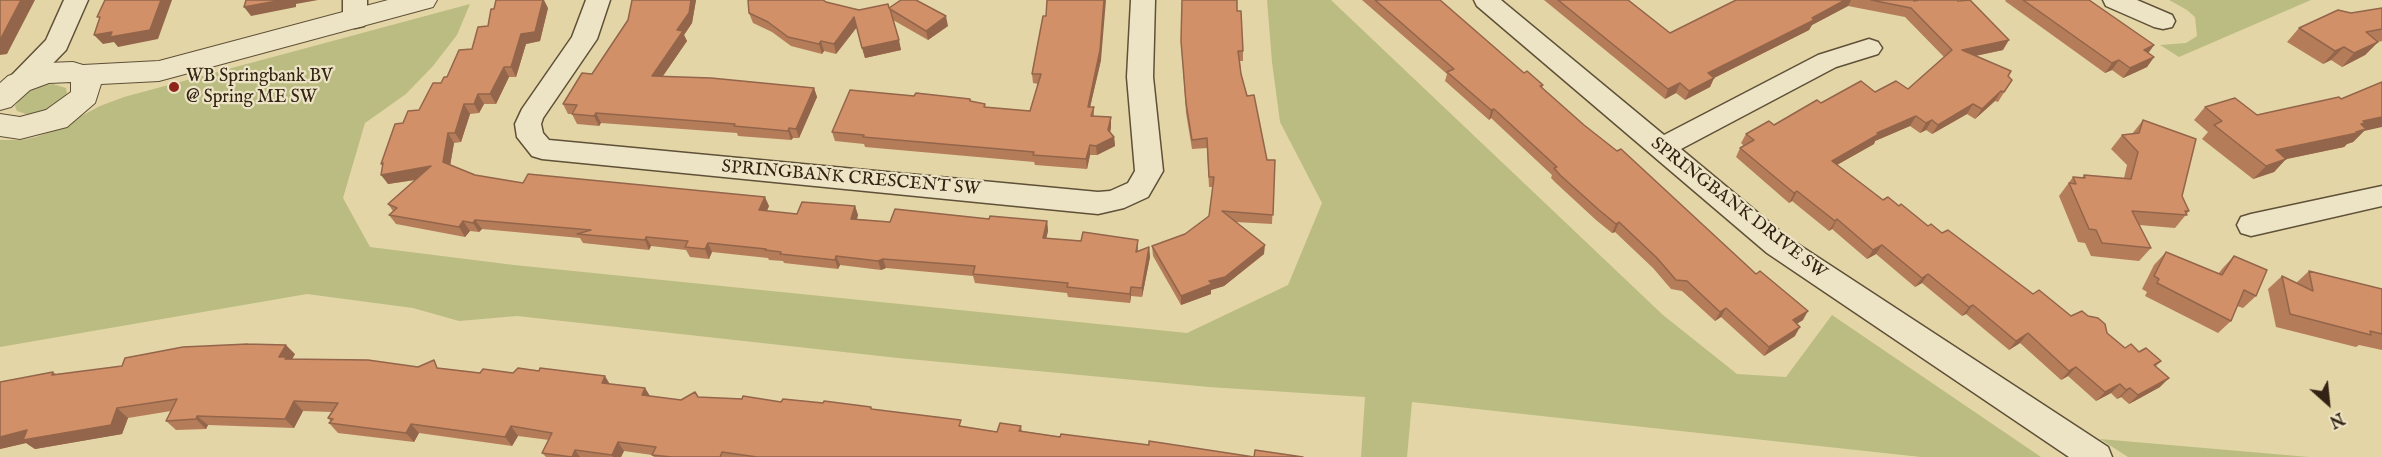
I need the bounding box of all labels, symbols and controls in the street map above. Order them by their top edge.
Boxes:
place label: WB Springbank BV @ Spring ME SW [186,66,333,109]
marker: WB Springbank BV @ Spring ME SW [167,80,181,94]
street label: SPRINGBANK DRIVE SW [1646,134,1830,284]
street label: SPRINGBANK CRESCENT SW [721,157,981,201]
north arrow [2298,373,2358,433]
text: N [2325,407,2347,431]

